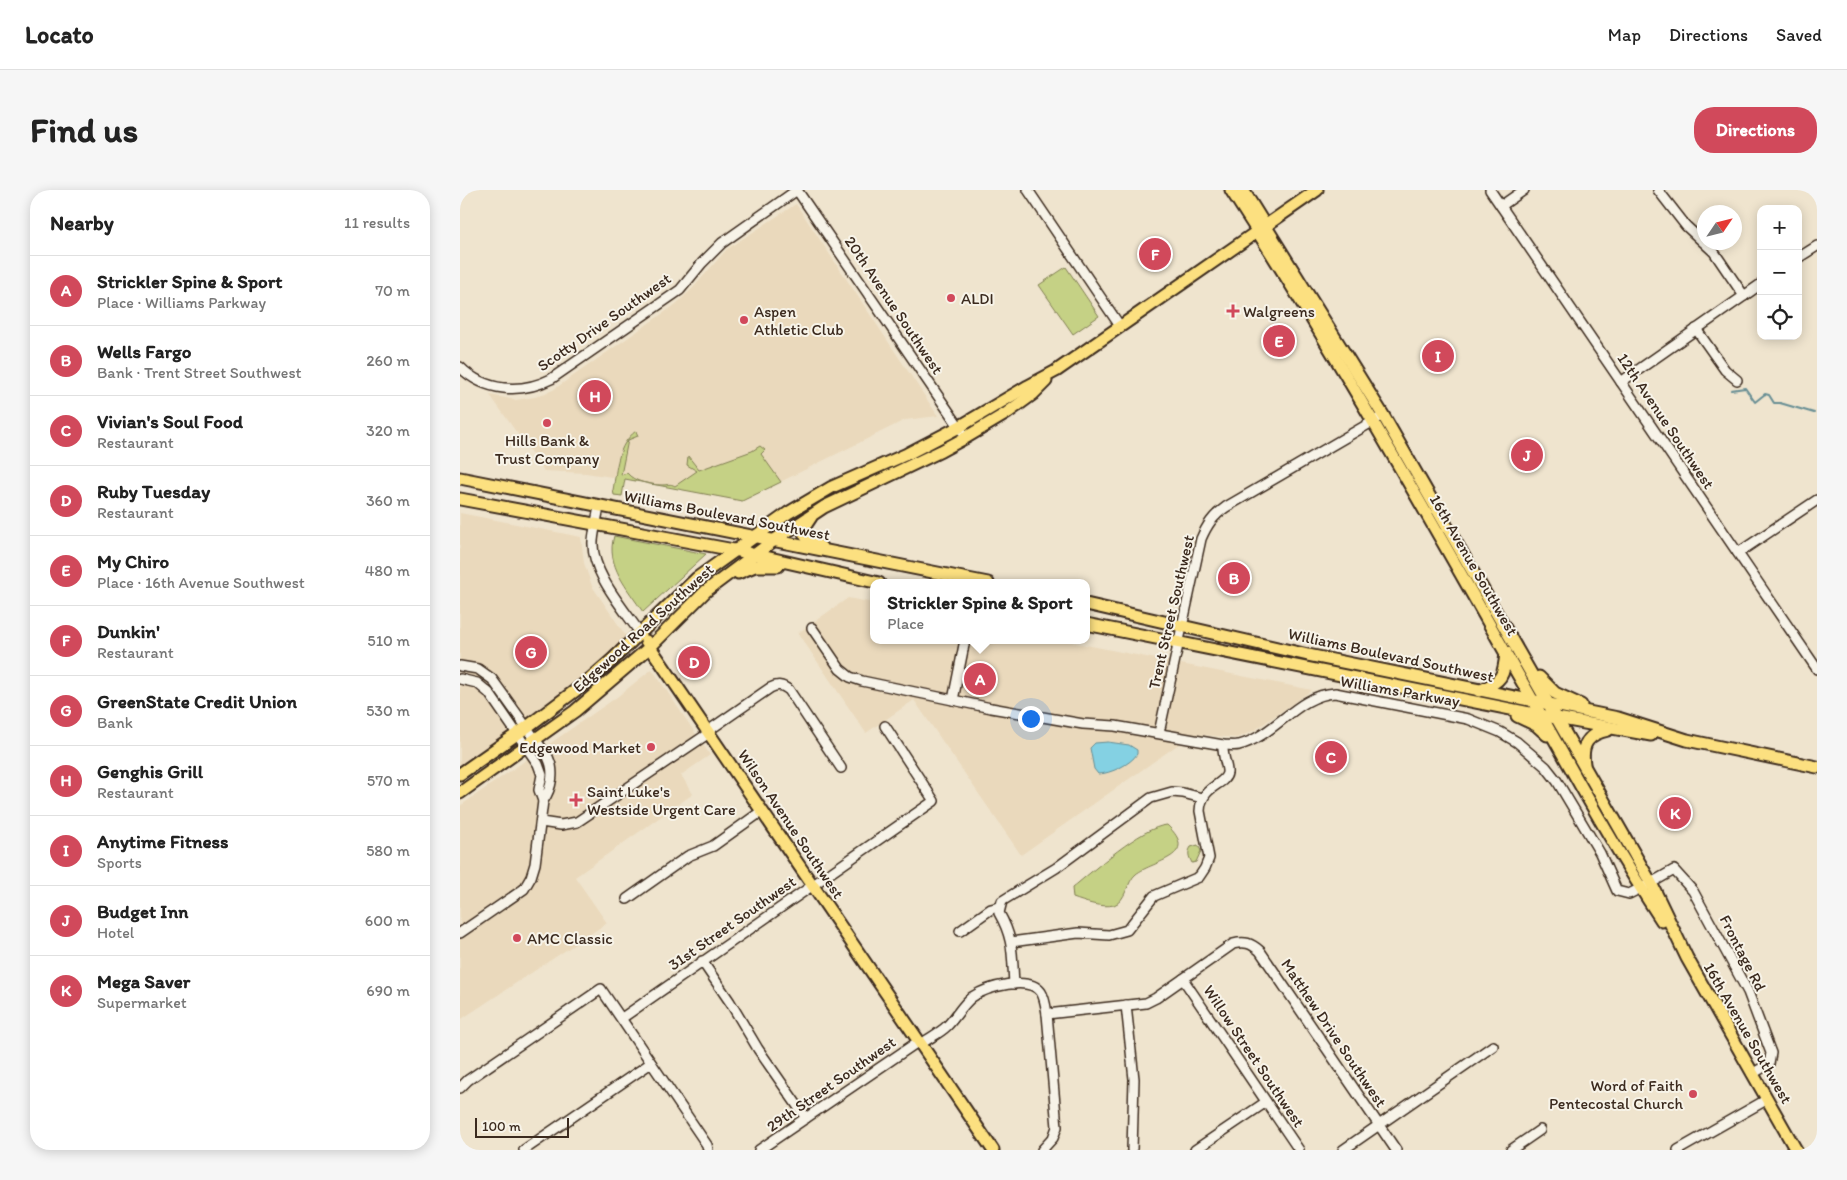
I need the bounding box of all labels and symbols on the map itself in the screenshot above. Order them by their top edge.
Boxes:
north arrow [1697,205,1742,250]
street label: 20th Avenue Southwest [841,232,947,378]
pin: F [1139,235,1171,273]
street label: Scotty Drive Southwest [534,269,674,375]
place label: ALDI [961,289,994,308]
marker: ALDI [945,292,957,304]
place label: Aspen Athletic Club [754,302,844,339]
place label: Walgreens [1243,302,1315,321]
marker: Walgreens [1227,305,1239,317]
marker: Aspen Athletic Club [738,314,750,326]
pin: E [1263,322,1295,360]
pin: I [1422,337,1454,375]
street label: 12th Avenue Southwest [1613,349,1719,493]
pin: H [579,377,611,415]
marker: Hills Bank & Trust Company [541,417,553,429]
place label: Hills Bank & Trust Company [495,431,600,468]
pin: J [1511,436,1543,474]
street label: Williams Boulevard Southwest [622,486,832,544]
street label: 16th Avenue Southwest [1426,491,1522,639]
street label: Trent Street Southwest [1144,533,1198,691]
pin: B [1218,559,1250,597]
street label: Edgewood Road Southwest [569,560,717,696]
street label: Williams Boulevard Southwest [1287,624,1495,686]
pin: G [515,633,547,671]
pin: D [678,643,710,681]
pin: A [964,660,996,698]
street label: Williams Parkway [1339,671,1462,711]
your location [1018,706,1044,732]
place label: Edgewood Market [519,738,641,757]
pin: C [1315,738,1347,776]
marker: Edgewood Market [645,741,657,753]
street label: Wilson Avenue Southwest [734,746,848,902]
place label: Saint Luke's Westside Urgent Care [587,782,736,819]
marker: Saint Luke's Westside Urgent Care [569,793,583,807]
pin: K [1659,794,1691,832]
street label: 31st Street Southwest [665,872,799,974]
street label: Frontage Rd [1716,912,1770,995]
place label: AMC Classic [527,929,613,948]
marker: AMC Classic [511,932,523,944]
street label: Matthew Drive Southwest [1277,955,1391,1111]
street label: 16th Avenue Southwest [1700,959,1796,1107]
street label: Willow Street Southwest [1199,981,1309,1131]
street label: 29th Street Southwest [763,1032,899,1136]
place label: Word of Faith Pentecostal Church [1549,1076,1683,1113]
marker: Word of Faith Pentecostal Church [1687,1088,1699,1100]
scale bar [475,1115,569,1138]

